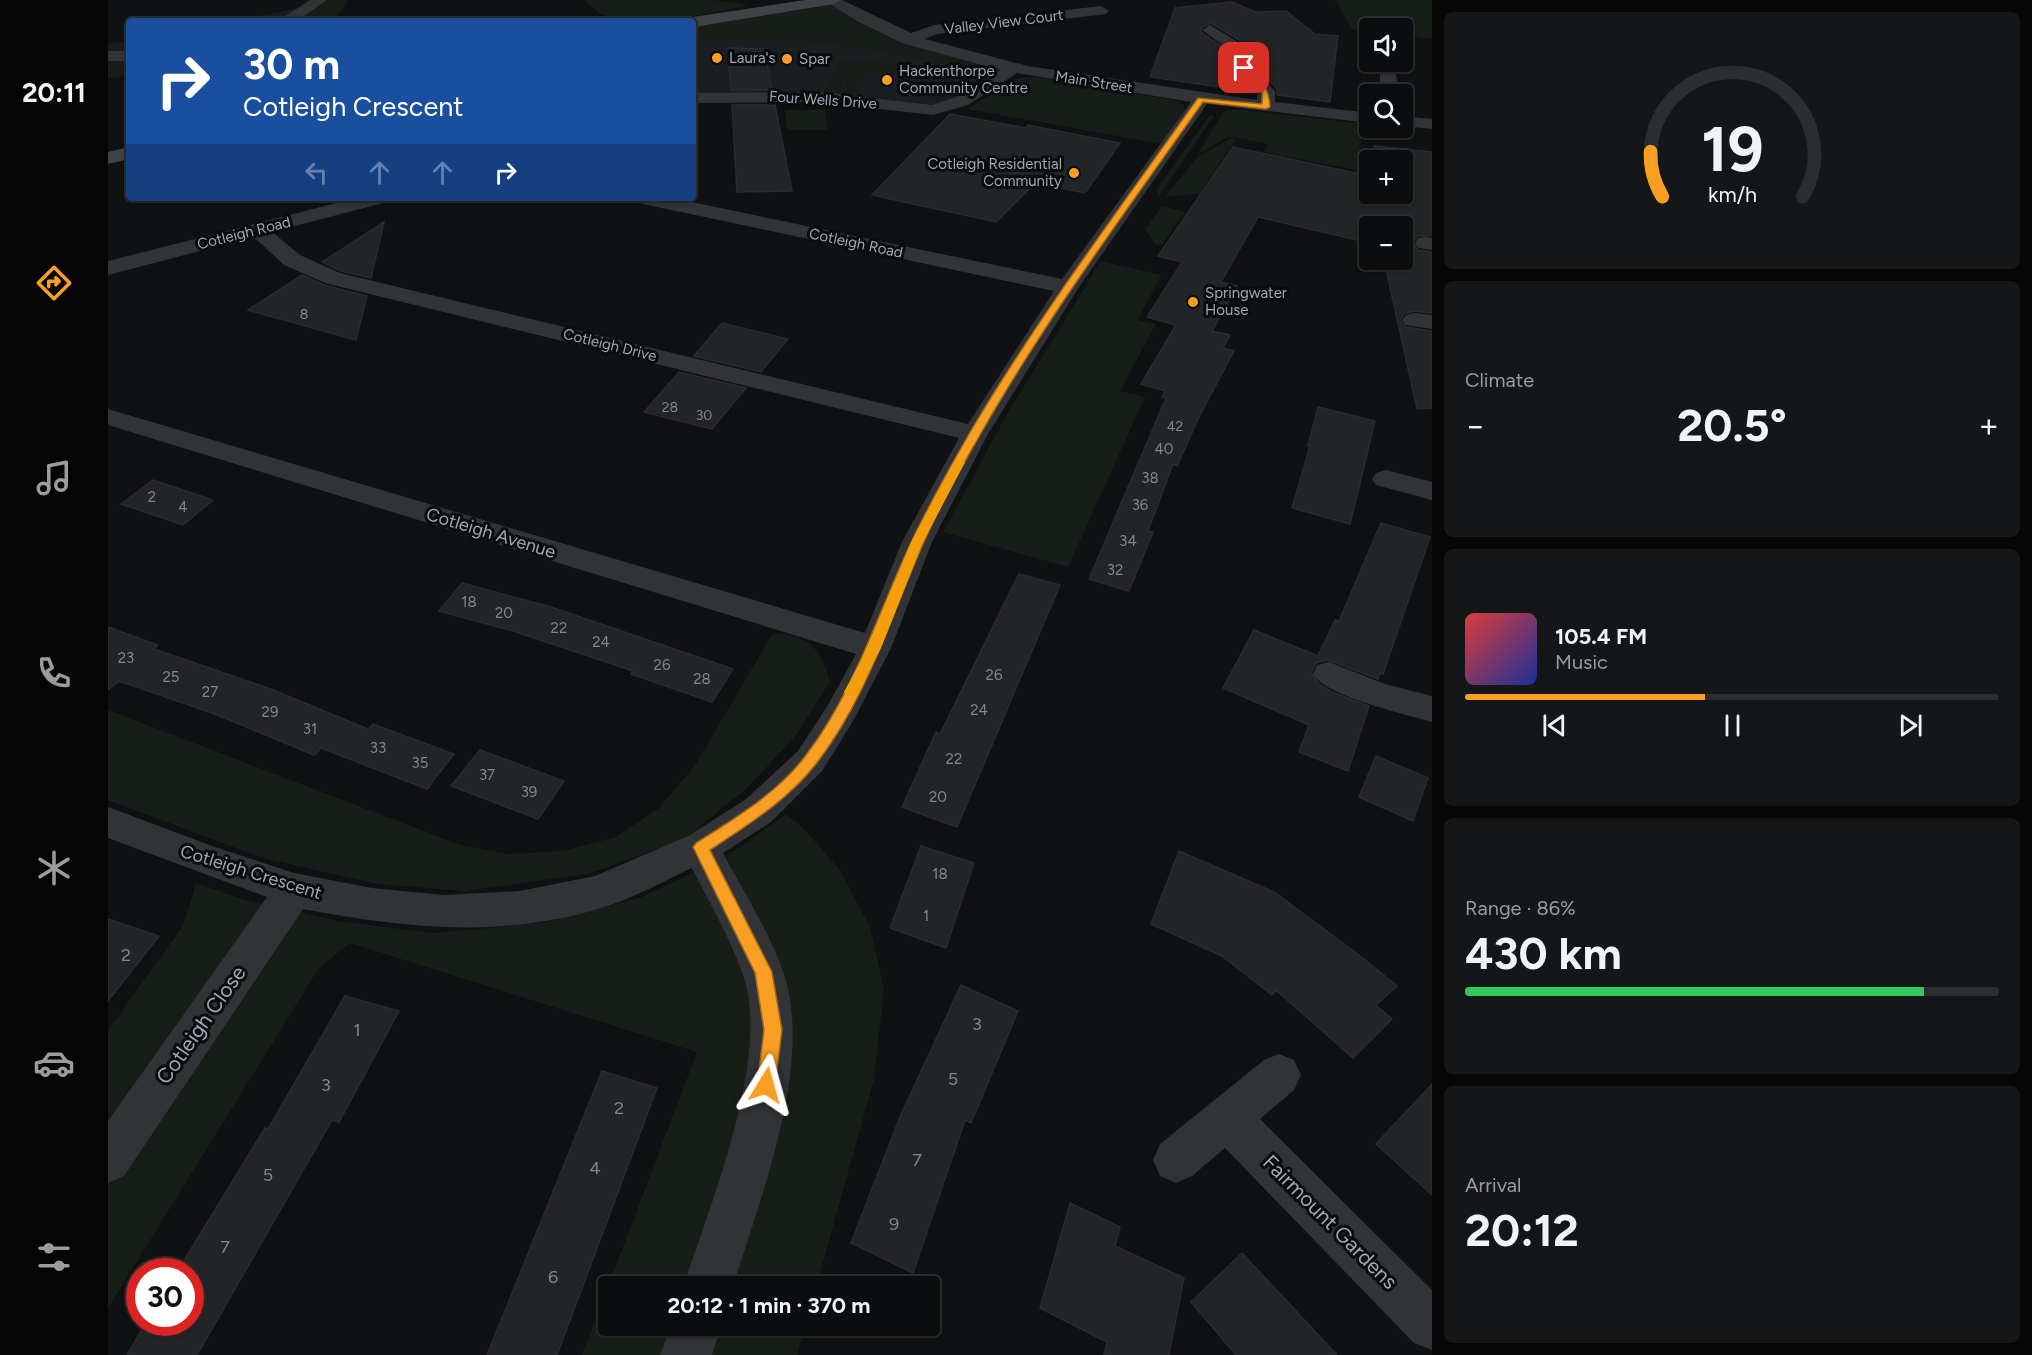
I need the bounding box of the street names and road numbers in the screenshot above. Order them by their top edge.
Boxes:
street label: Valley View Court [944,6,1065,38]
street label: Main Street [1054,67,1134,97]
street label: Four Wells Drive [769,87,877,113]
street label: Cotleigh Road [195,213,293,253]
street label: Cotleigh Road [807,224,905,262]
street label: Cotleigh Drive [561,325,659,365]
street label: Cotleigh Avenue [424,503,558,563]
street label: Cotleigh Crescent [178,840,325,904]
street label: Cotleigh Close [151,961,251,1089]
street label: Fairmount Gardens [1258,1149,1403,1294]

